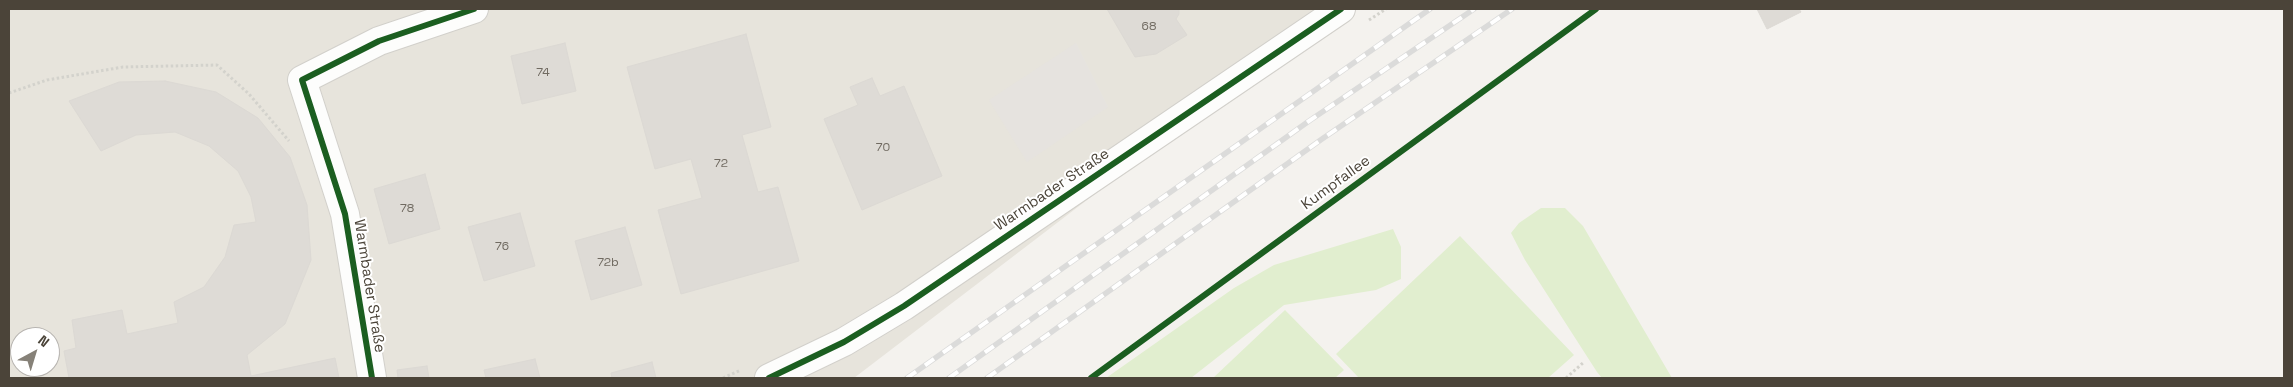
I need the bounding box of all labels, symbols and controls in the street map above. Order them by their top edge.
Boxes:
house number: 68 [1142,20,1156,34]
house number: 74 [536,66,550,80]
house number: 70 [876,141,890,155]
street label: Warmbader Straße [991,145,1113,235]
street label: Kumpfallee [1298,152,1374,214]
house number: 72 [714,157,728,171]
house number: 78 [400,202,414,216]
street label: Warmbader Straße [350,218,388,354]
house number: 76 [495,240,509,254]
house number: 72b [597,256,619,270]
north arrow [10,327,60,377]
text: N [34,331,53,351]

